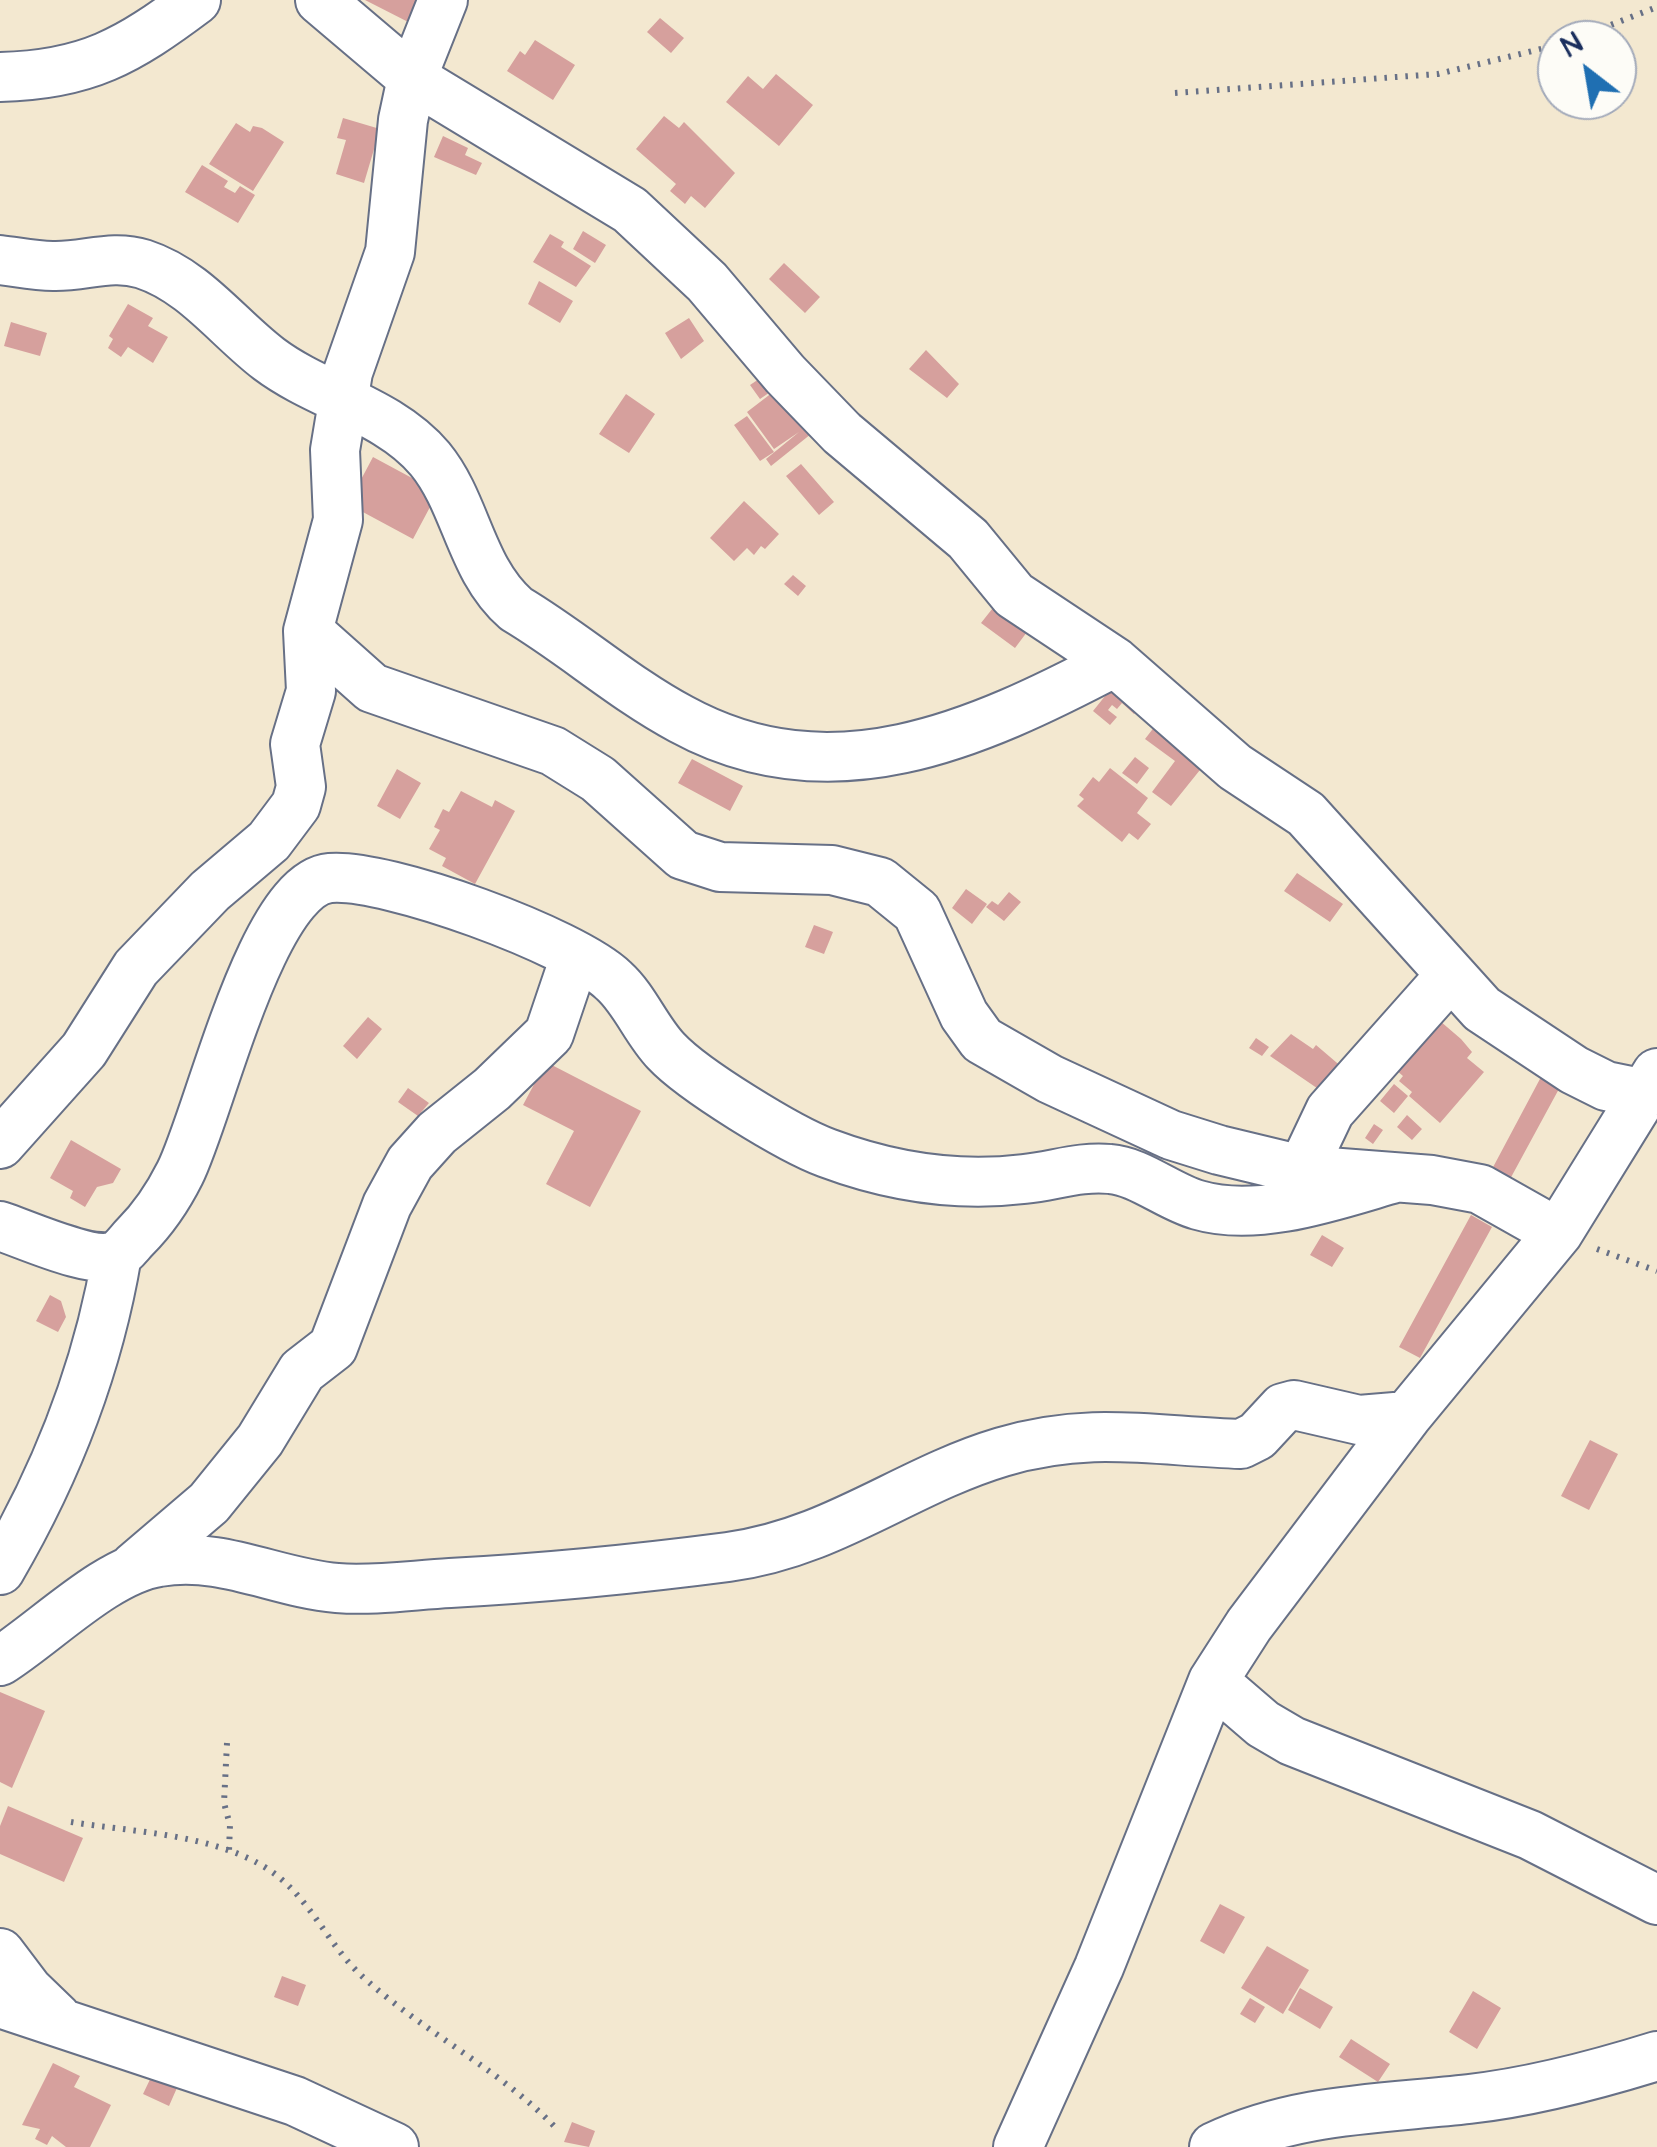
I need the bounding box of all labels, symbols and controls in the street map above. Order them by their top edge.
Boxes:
north arrow [1537,20,1637,120]
text: N [1555,24,1590,67]

